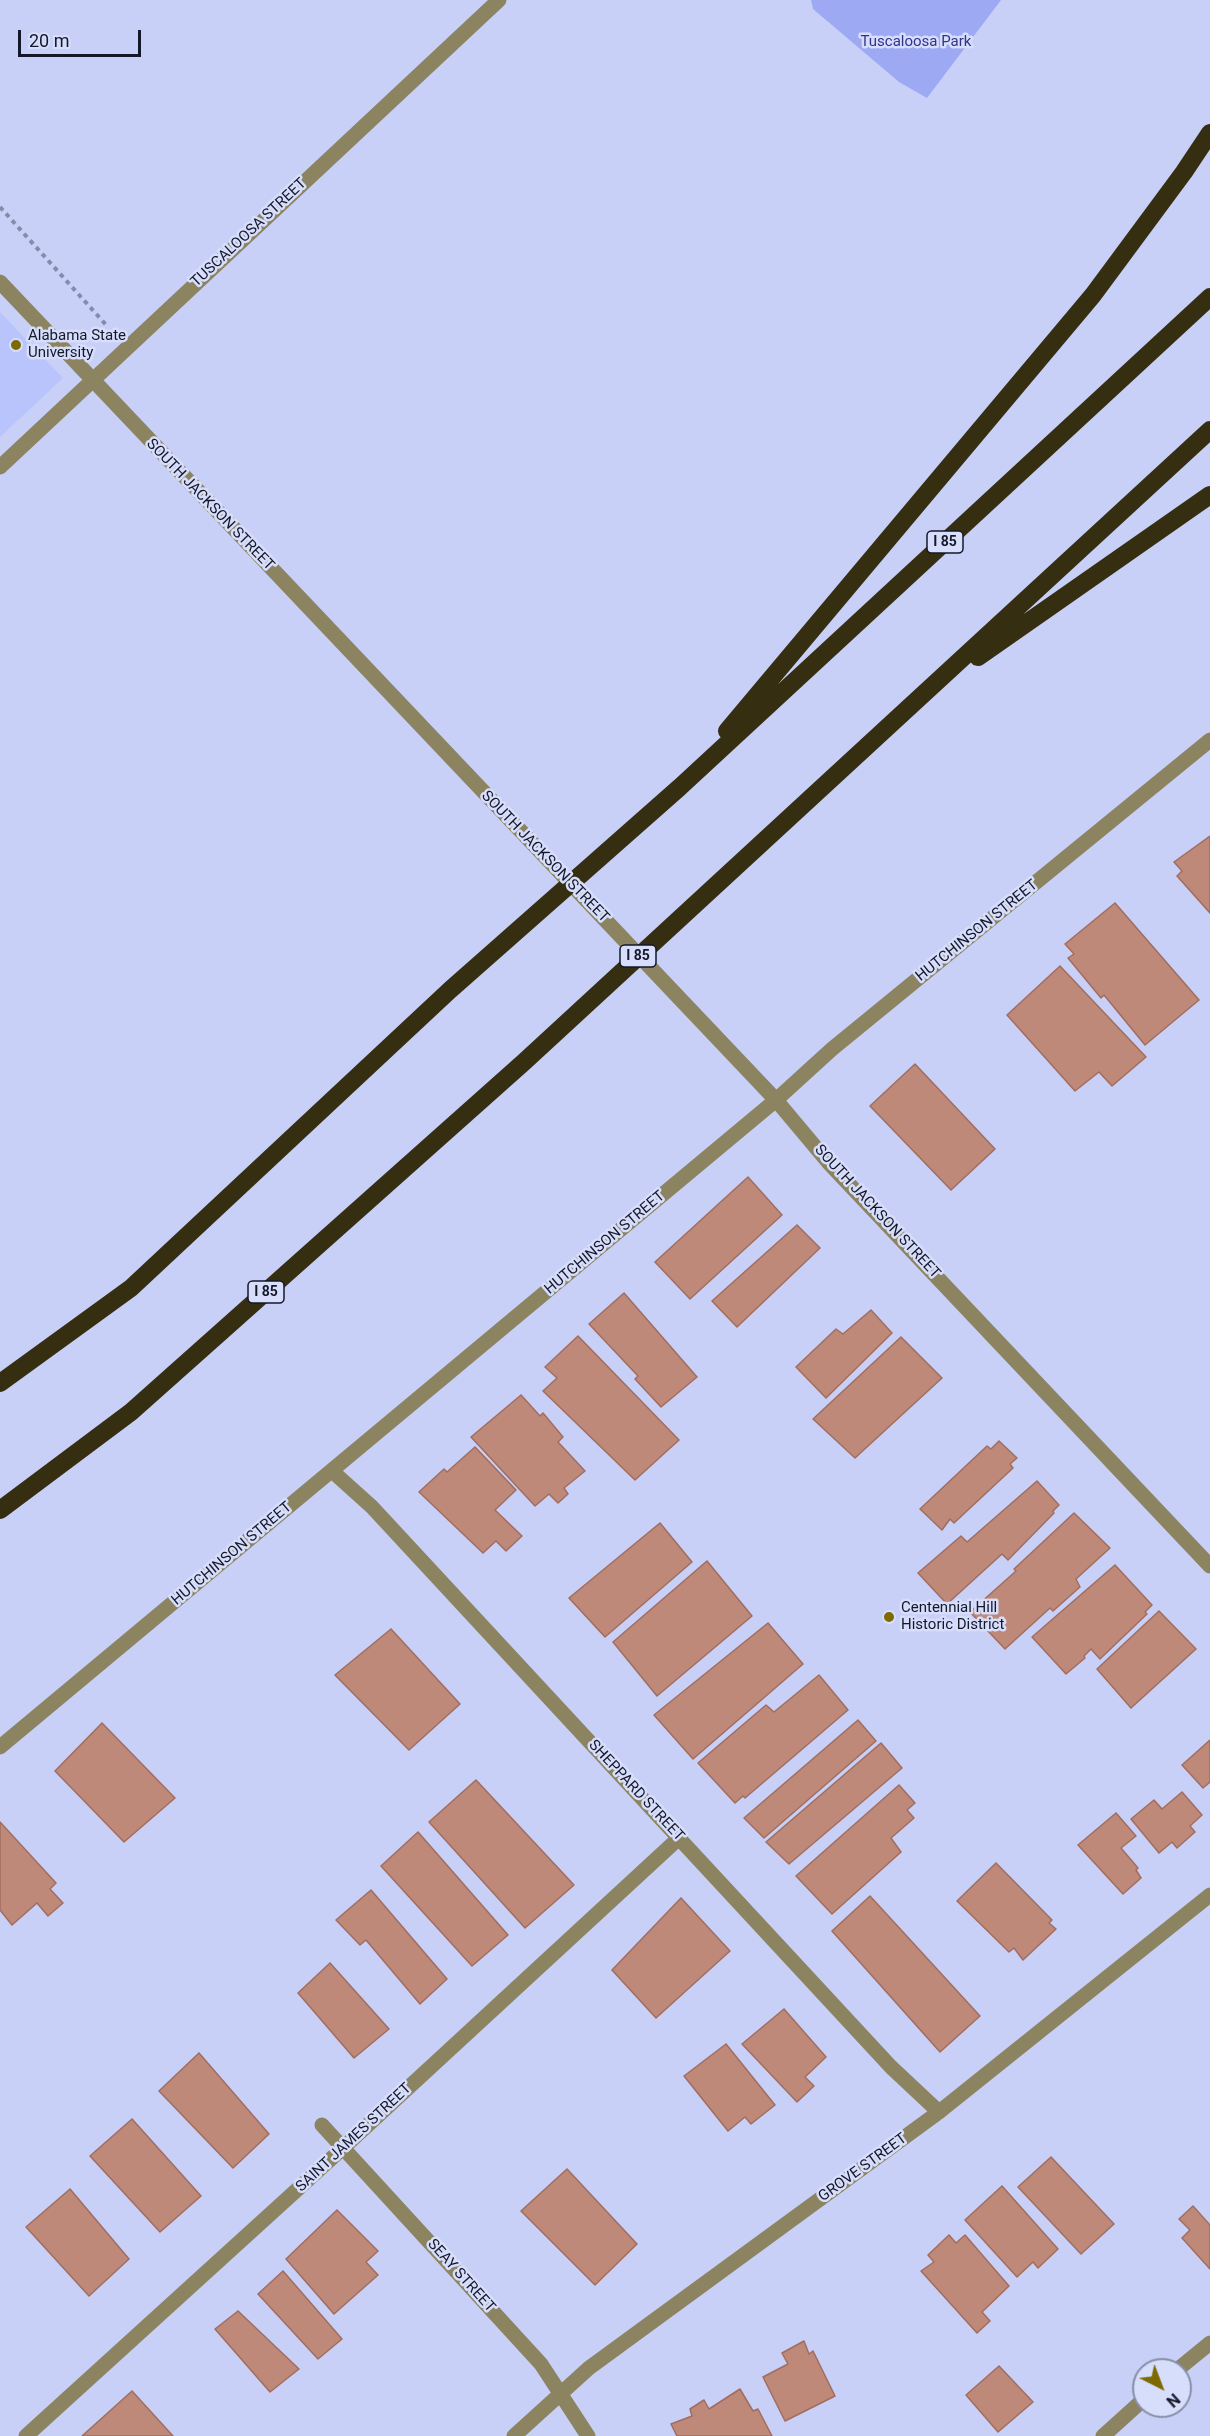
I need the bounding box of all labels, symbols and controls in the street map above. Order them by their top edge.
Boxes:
scale bar [21,18,144,56]
text: 20 m [29,30,69,51]
park label: Tuscaloosa Park [861,33,971,51]
street label: TUSCALOOSA STREET [188,175,310,291]
place label: Alabama State University [28,327,126,362]
marker: Alabama State University [9,338,23,352]
street label: SOUTH JACKSON STREET [142,435,278,575]
road number: I 85 [927,531,963,553]
street label: SOUTH JACKSON STREET [477,787,613,927]
street label: HUTCHINSON STREET [913,876,1041,986]
road number: I 85 [620,945,656,967]
street label: SOUTH JACKSON STREET [810,1141,944,1283]
street label: HUTCHINSON STREET [541,1187,669,1299]
road number: I 85 [248,1281,284,1303]
street label: HUTCHINSON STREET [168,1498,296,1610]
place label: Centennial Hill Historic District [901,1599,1004,1634]
marker: Centennial Hill Historic District [882,1610,896,1624]
street label: SHEPPARD STREET [584,1737,688,1845]
street label: SAINT JAMES STREET [293,2080,415,2196]
street label: GROVE STREET [815,2130,911,2206]
street label: SEAY STREET [423,2236,499,2316]
north arrow [1132,2358,1192,2418]
text: N [1162,2389,1184,2411]

